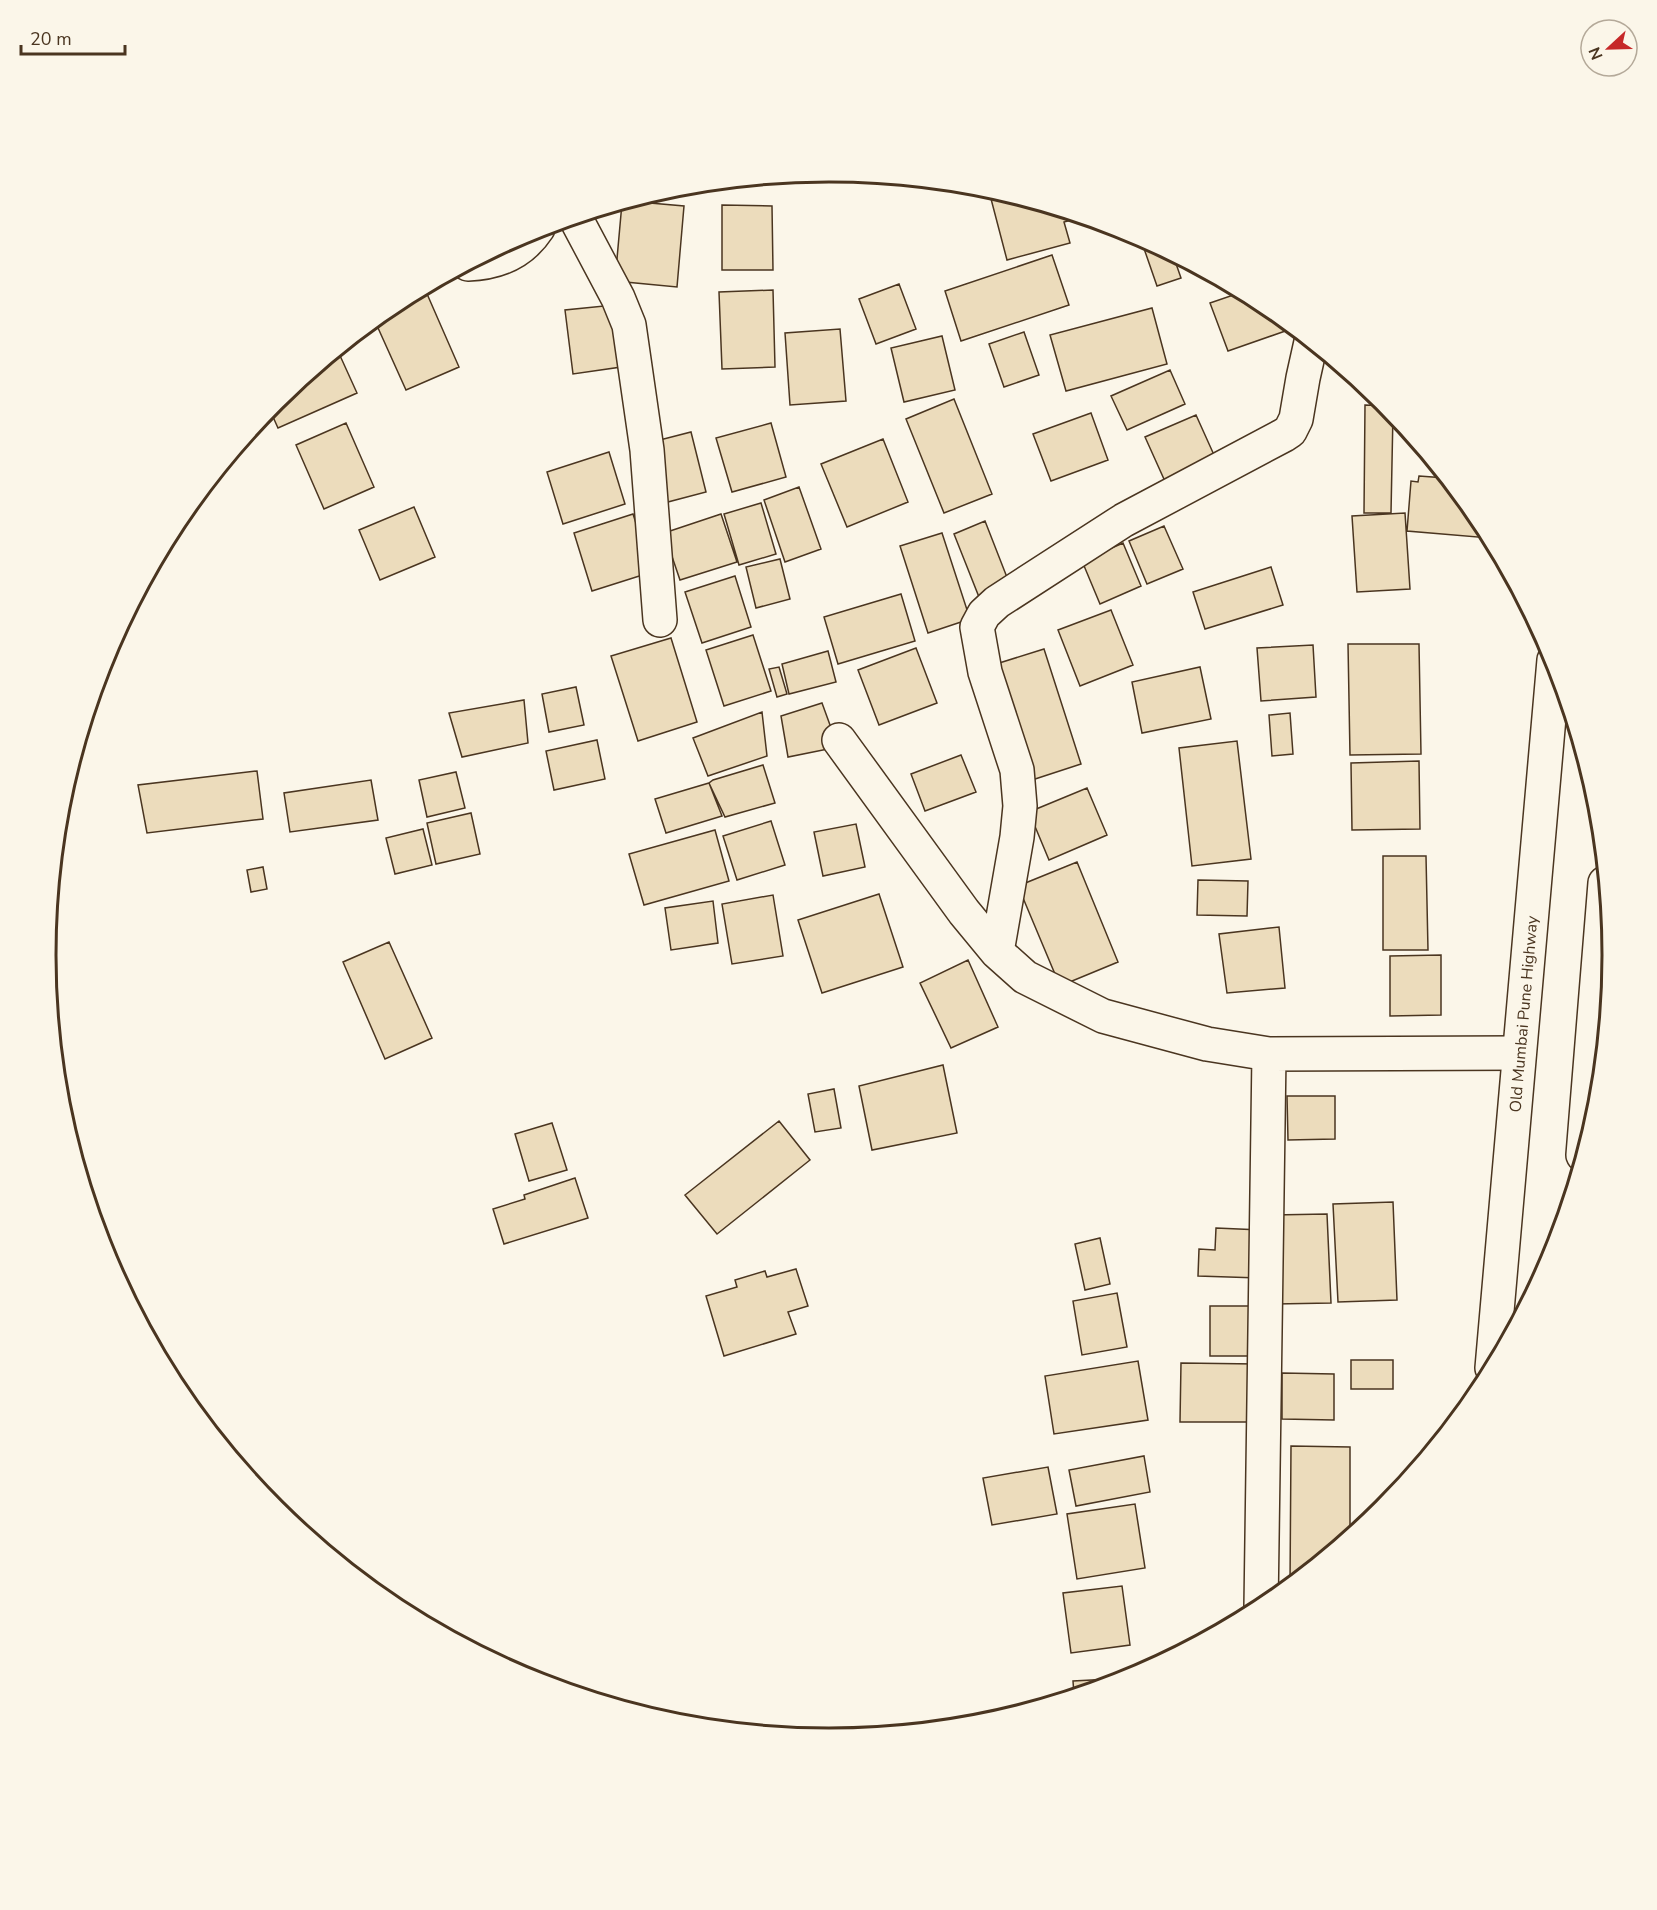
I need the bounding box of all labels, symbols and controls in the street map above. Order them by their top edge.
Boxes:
scale bar [21,18,124,56]
north arrow [1579,18,1639,78]
text: 20 m [30,27,72,51]
text: N [1584,44,1608,63]
street label: Old Mumbai Pune Highway [1504,914,1544,1113]

